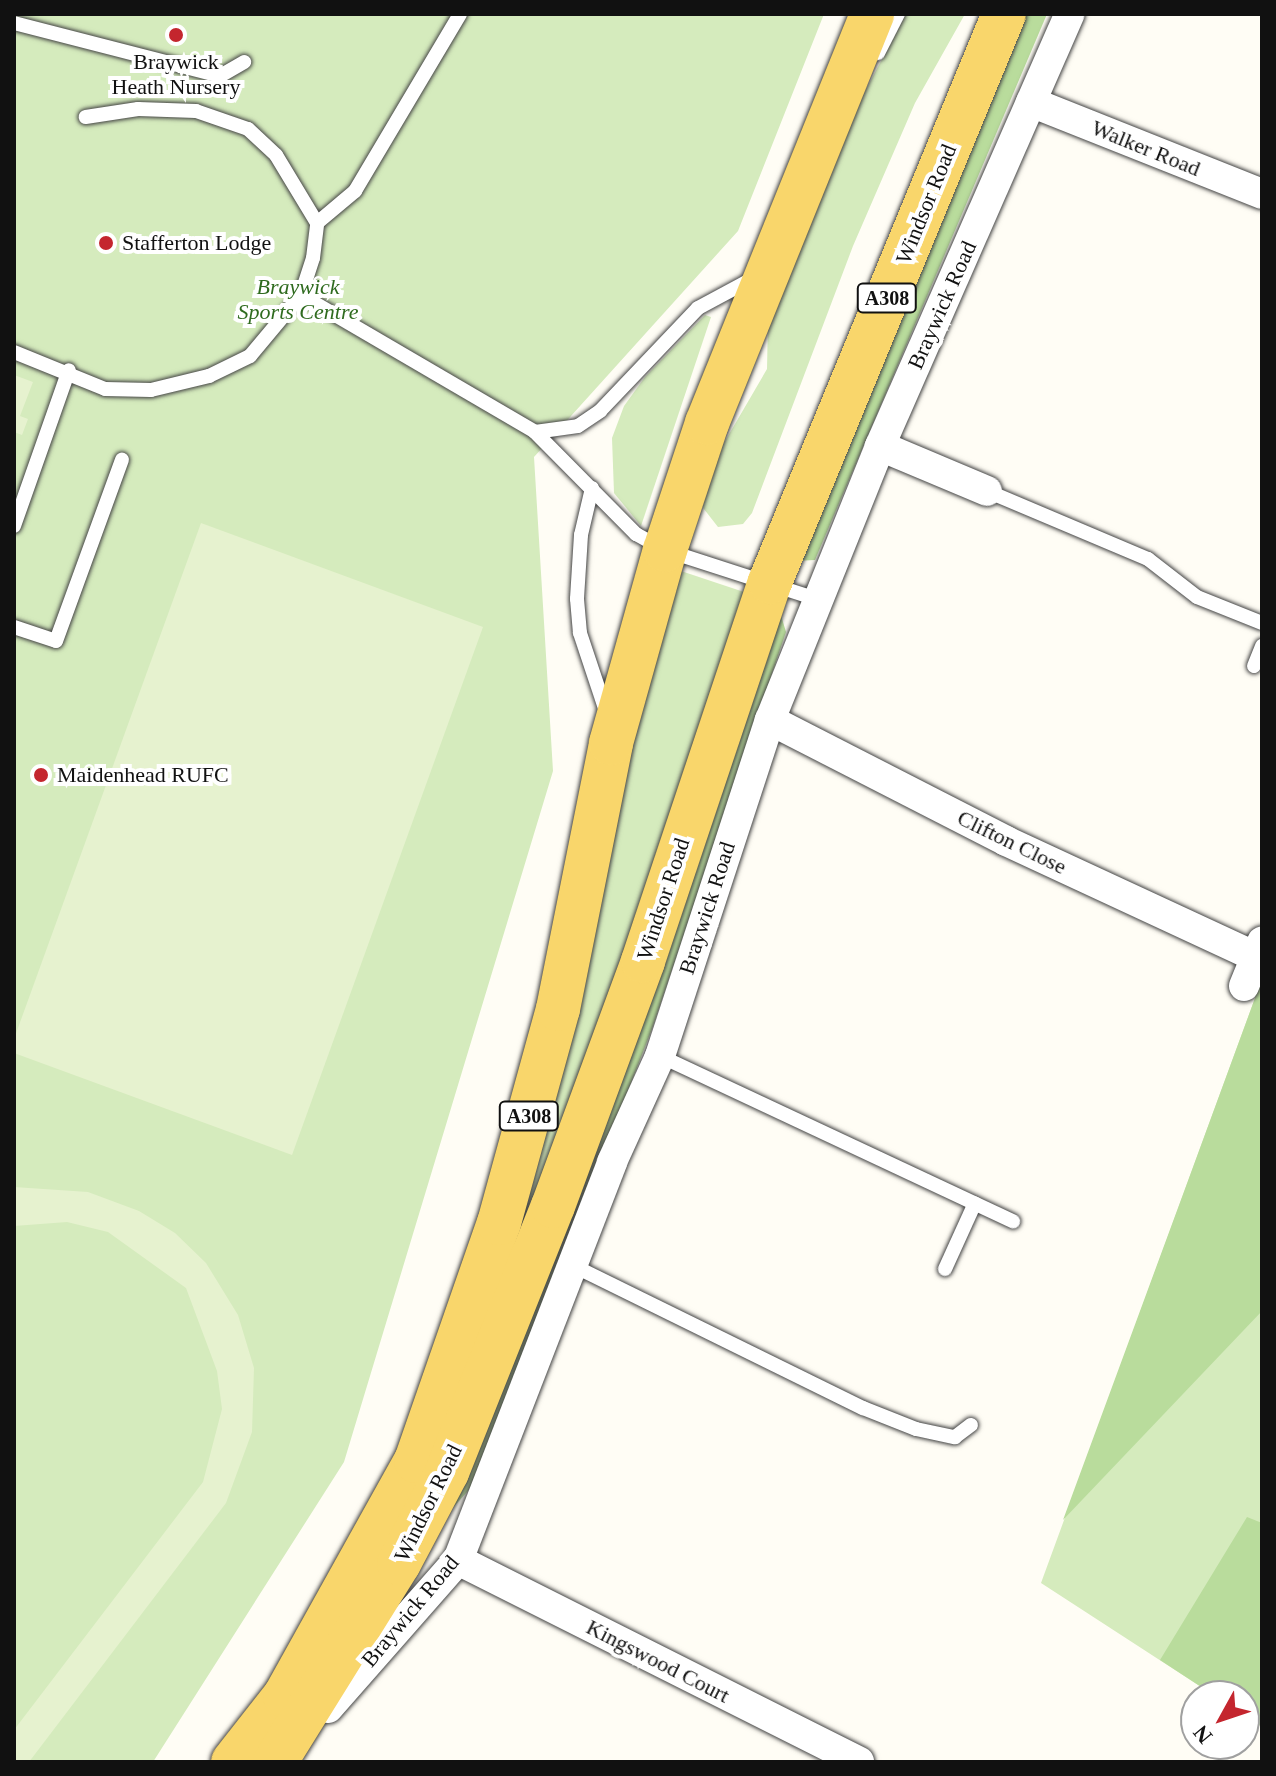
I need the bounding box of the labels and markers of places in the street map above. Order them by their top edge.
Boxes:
marker: Braywick Heath Nursery [167,26,185,44]
place label: Braywick Heath Nursery [112,48,240,100]
place label: Stafferton Lodge [122,230,271,256]
marker: Stafferton Lodge [97,234,115,252]
place label: Maidenhead RUFC [57,762,229,788]
marker: Maidenhead RUFC [32,766,50,784]

